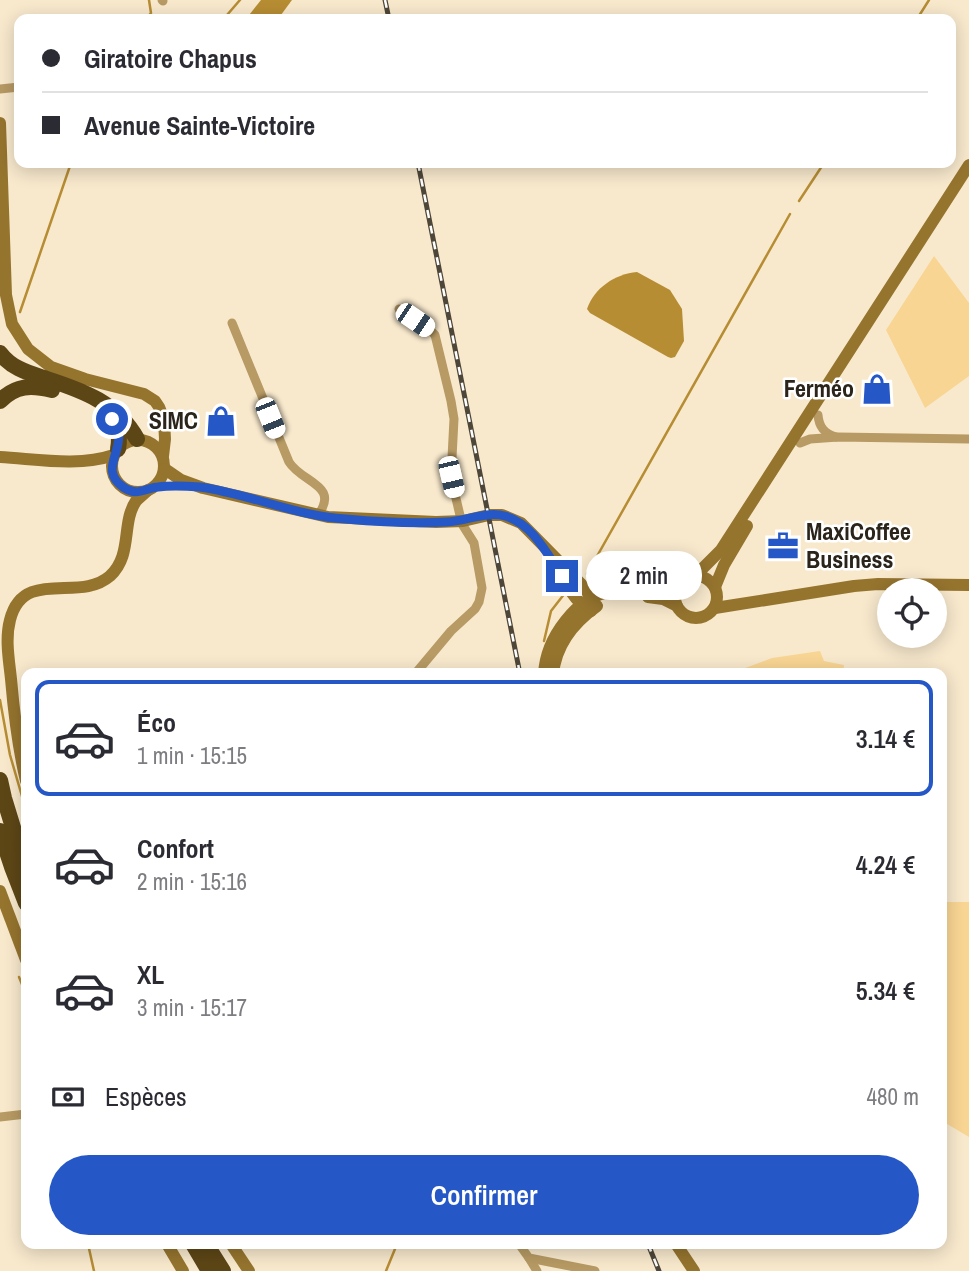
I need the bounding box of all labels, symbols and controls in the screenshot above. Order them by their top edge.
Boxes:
text: Giratoire Chapus [84,41,257,76]
text: Avenue Sainte-Victoire [84,108,315,143]
car [392,300,439,340]
place label: Ferméo [784,372,854,404]
shop icon: Ferméo [860,372,894,406]
car [253,395,288,441]
route start [96,403,128,435]
place label: SIMC [149,404,198,436]
shop icon: SIMC [204,404,238,438]
car [437,454,466,500]
place label: MaxiCoffee Business [806,515,911,575]
office icon: MaxiCoffee Business [766,529,800,563]
callout: 2 min [586,552,702,600]
route end [546,560,578,592]
text: 2 min [620,560,668,591]
map controls [877,578,947,648]
button: locate [877,578,947,648]
text: Éco [137,705,176,740]
icon: car [53,707,116,770]
text: 3.14 € [856,721,915,756]
text: 1 min · 15:15 [137,740,247,771]
text: Confort [137,831,214,866]
icon: car [53,833,116,896]
text: 4.24 € [856,847,915,882]
text: 2 min · 15:16 [137,866,247,897]
text: XL [137,957,164,992]
icon: car [53,959,116,1022]
text: 5.34 € [856,973,915,1008]
text: 3 min · 15:17 [137,992,247,1023]
icon: cash [49,1078,87,1116]
text: Espèces [105,1079,187,1114]
text: 480 m [867,1081,919,1112]
button: Confirmer [49,1155,919,1235]

